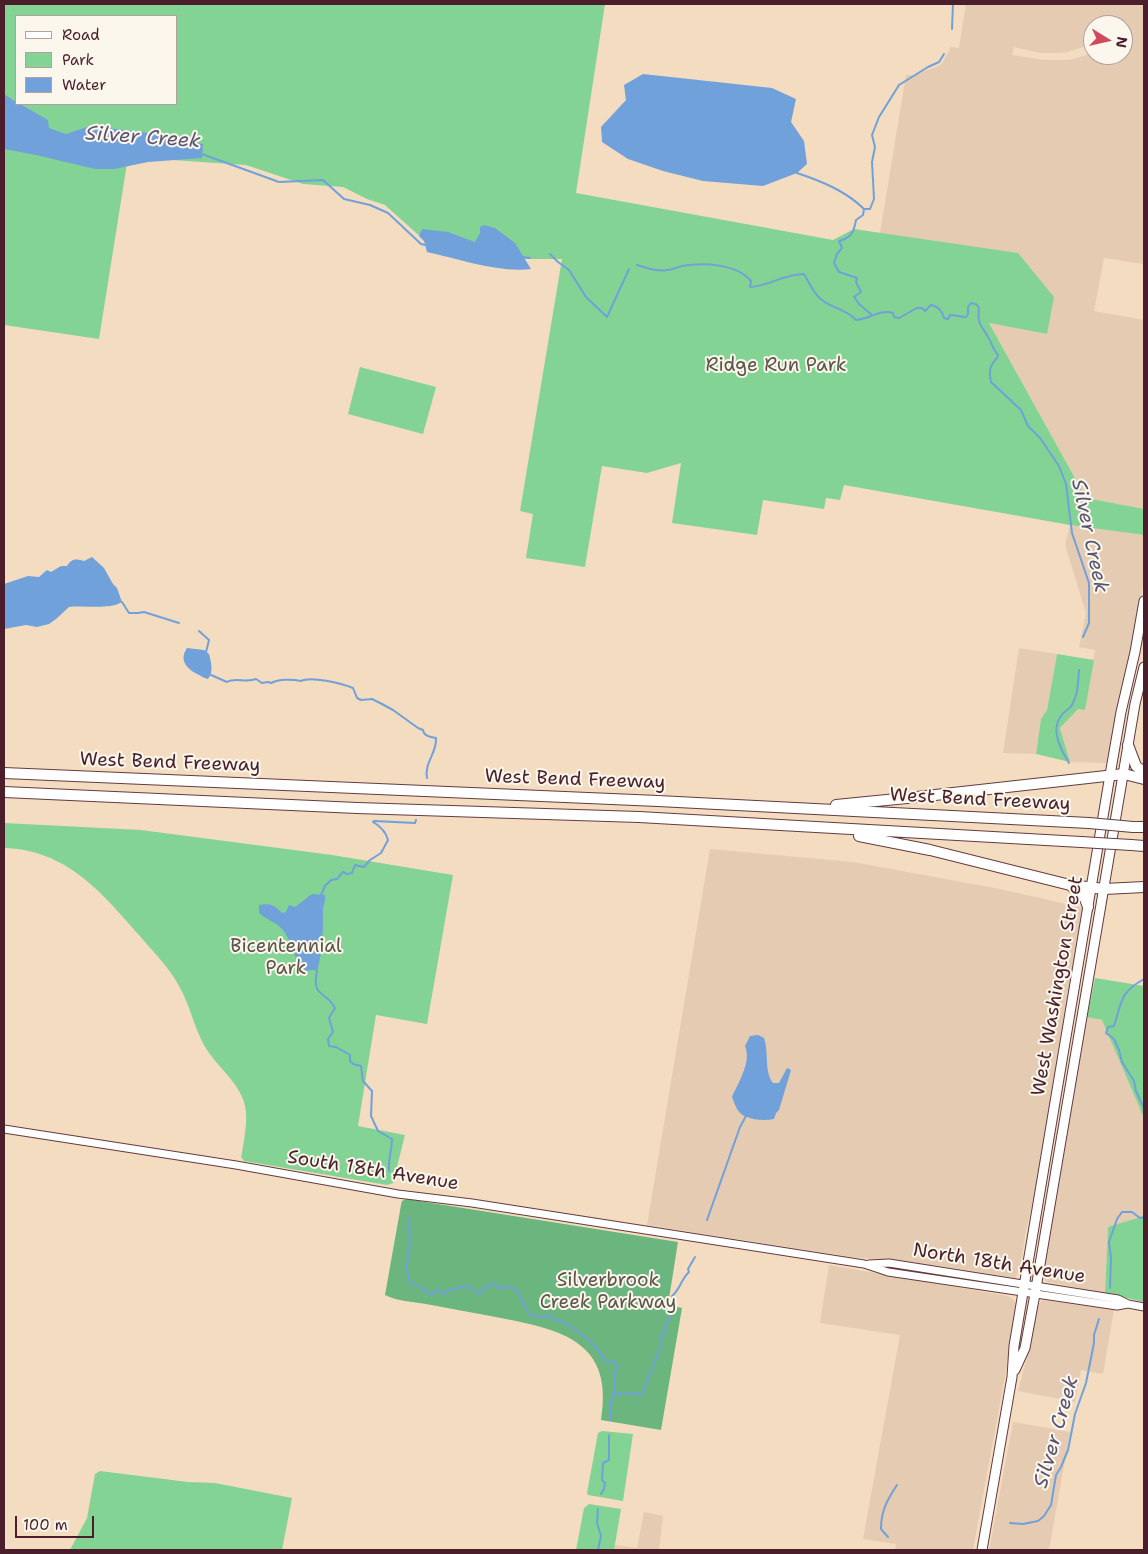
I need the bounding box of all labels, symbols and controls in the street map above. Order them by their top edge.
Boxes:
legend [15,15,178,105]
north arrow [1083,15,1133,65]
text: Road [62,25,100,45]
text: N [1112,35,1132,49]
text: Park [62,50,94,70]
text: Water [62,75,106,95]
water label: Silver Creek [85,122,201,154]
park label: Ridge Run Park [705,355,847,377]
water label: Silver Creek [1065,477,1113,595]
street label: West Bend Freeway [79,748,261,778]
street label: West Bend Freeway [484,765,666,795]
street label: West Bend Freeway [889,784,1071,816]
street label: West Washington Street [1027,874,1089,1098]
park label: Bicentennial Park [230,936,342,980]
street label: South 18th Avenue [286,1146,460,1196]
street label: North 18th Avenue [911,1239,1087,1289]
park label: Silverbrook Creek Parkway [540,1270,676,1314]
water label: Silver Creek [1030,1373,1084,1491]
scale bar [18,1506,96,1538]
text: 100 m [23,1515,68,1535]

